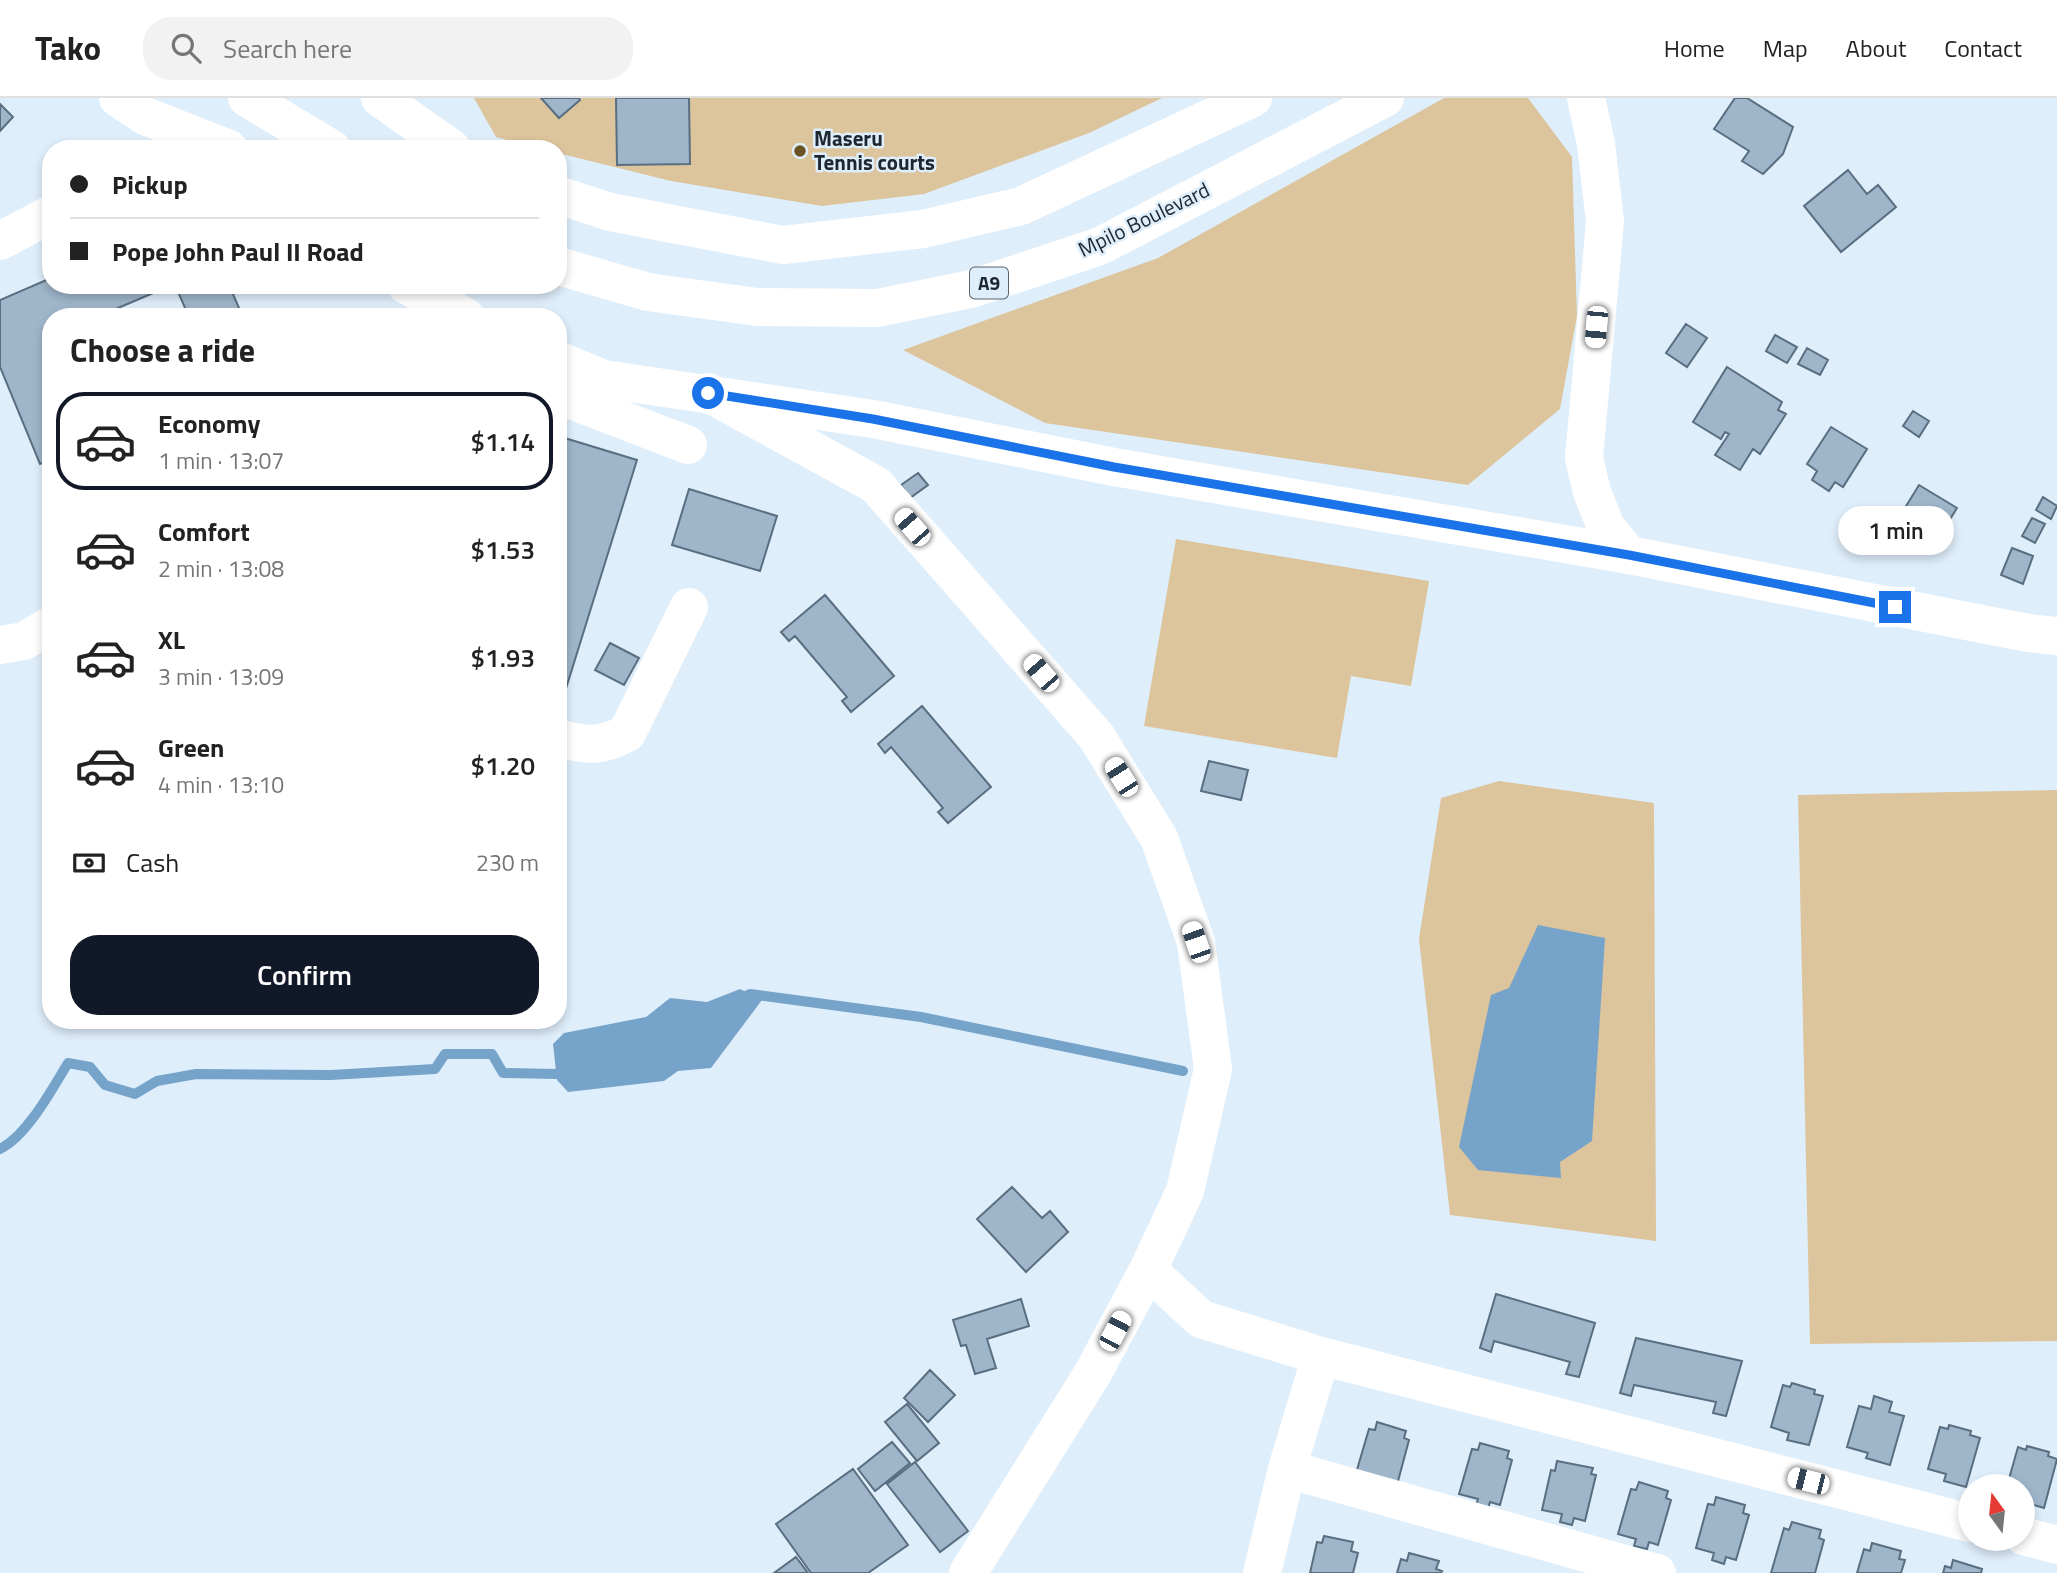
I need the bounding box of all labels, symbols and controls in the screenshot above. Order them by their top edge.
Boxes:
search box [143,17,633,80]
text: Tako [35,23,101,73]
icon: search [167,29,205,67]
text: Search here [223,29,352,68]
text: Home [1664,30,1725,66]
text: Map [1763,30,1808,66]
text: About [1846,30,1906,66]
text: Contact [1944,30,2022,66]
place label: Maseru Tennis courts [814,122,935,178]
marker: Maseru Tennis courts [792,143,808,159]
text: Pickup [112,165,188,204]
street label: Mpilo Boulevard [1072,173,1215,265]
text: Pope John Paul II Road [112,232,364,271]
road number: A9 [970,267,1008,298]
car [1584,305,1609,349]
text: Choose a ride [70,326,255,374]
route start [692,377,724,409]
text: Economy [158,404,260,443]
icon: car [74,410,137,473]
text: $1.14 [471,422,535,461]
text: 1 min · 13:07 [158,443,284,478]
car [891,504,934,550]
callout: 1 min [1837,505,1953,554]
text: Comfort [158,512,250,551]
text: 1 min [1868,513,1924,548]
icon: car [74,518,137,581]
text: $1.53 [471,530,535,569]
text: 2 min · 13:08 [158,551,284,586]
route end [1879,591,1911,623]
text: XL [158,620,185,659]
icon: car [74,626,137,689]
text: $1.93 [471,638,535,677]
car [1020,650,1063,696]
text: 3 min · 13:09 [158,659,284,694]
text: Green [158,728,224,767]
icon: car [74,734,137,797]
text: $1.20 [471,746,535,785]
car [1101,754,1142,800]
text: 4 min · 13:10 [158,767,284,802]
text: Cash [126,843,179,882]
icon: cash [70,844,108,882]
text: 230 m [476,845,539,880]
car [1180,919,1213,965]
button: Confirm [70,935,539,1015]
car [1096,1308,1135,1354]
car [1786,1466,1831,1496]
north arrow [1958,1474,2035,1550]
map controls [1958,1474,2035,1551]

